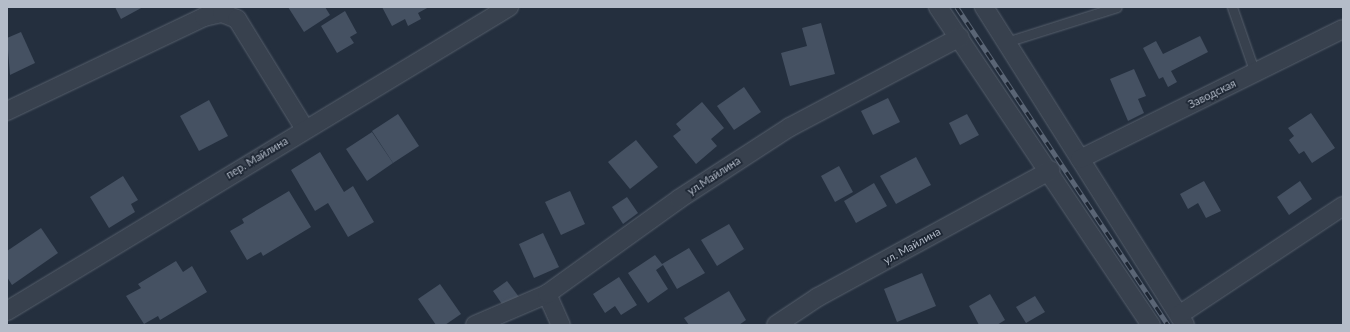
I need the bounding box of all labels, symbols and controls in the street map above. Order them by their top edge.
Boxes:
street label: Заводская [1186,77,1238,111]
street label: пер. Майлина [224,134,290,182]
street label: ул.Майлина [685,154,743,198]
street label: ул. Майлина [881,225,943,267]

